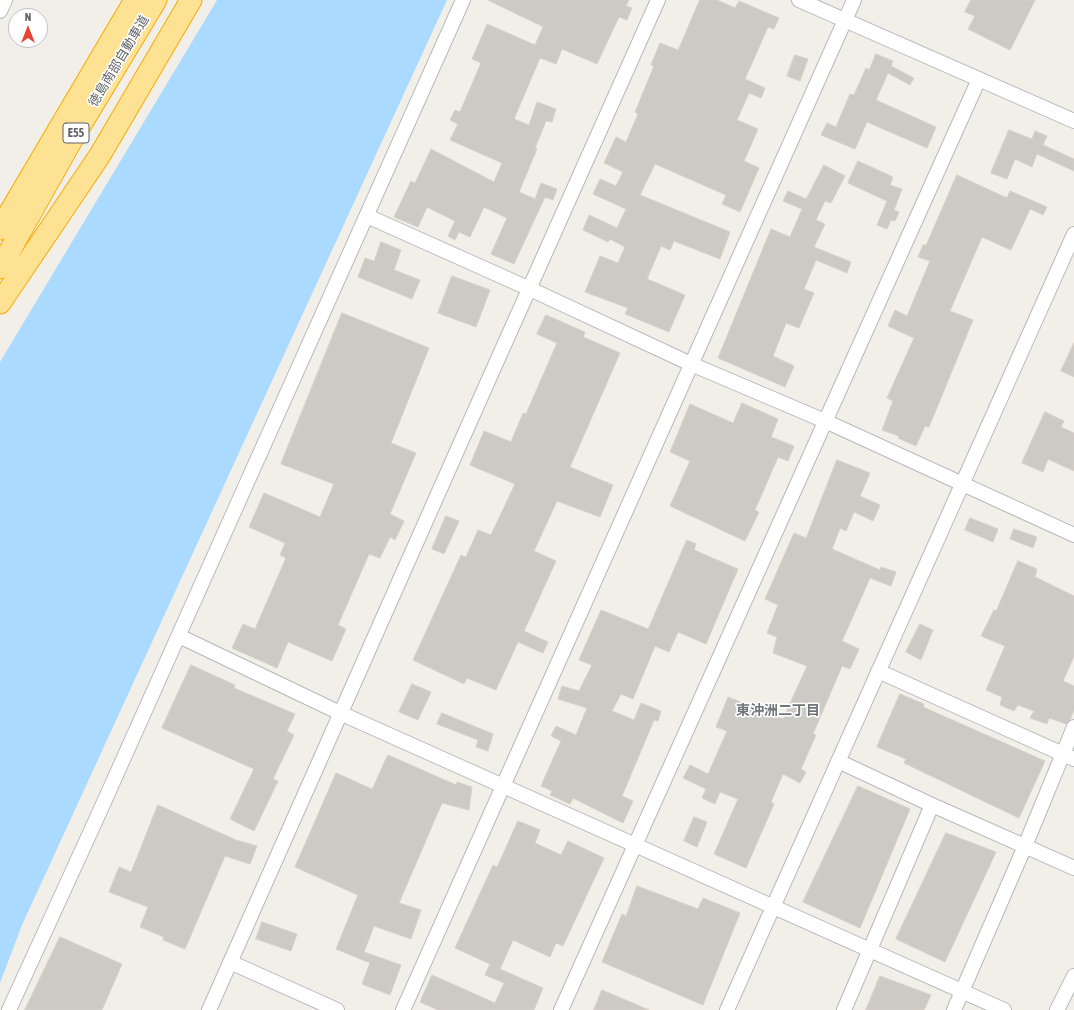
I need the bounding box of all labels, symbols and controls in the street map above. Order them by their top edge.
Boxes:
north arrow [8,8,48,48]
text: N [25,11,31,23]
street label: 徳島南部自動車道 [86,12,152,110]
road number: E55 [63,123,89,143]
district label: 東沖洲二丁目 [736,703,820,719]

